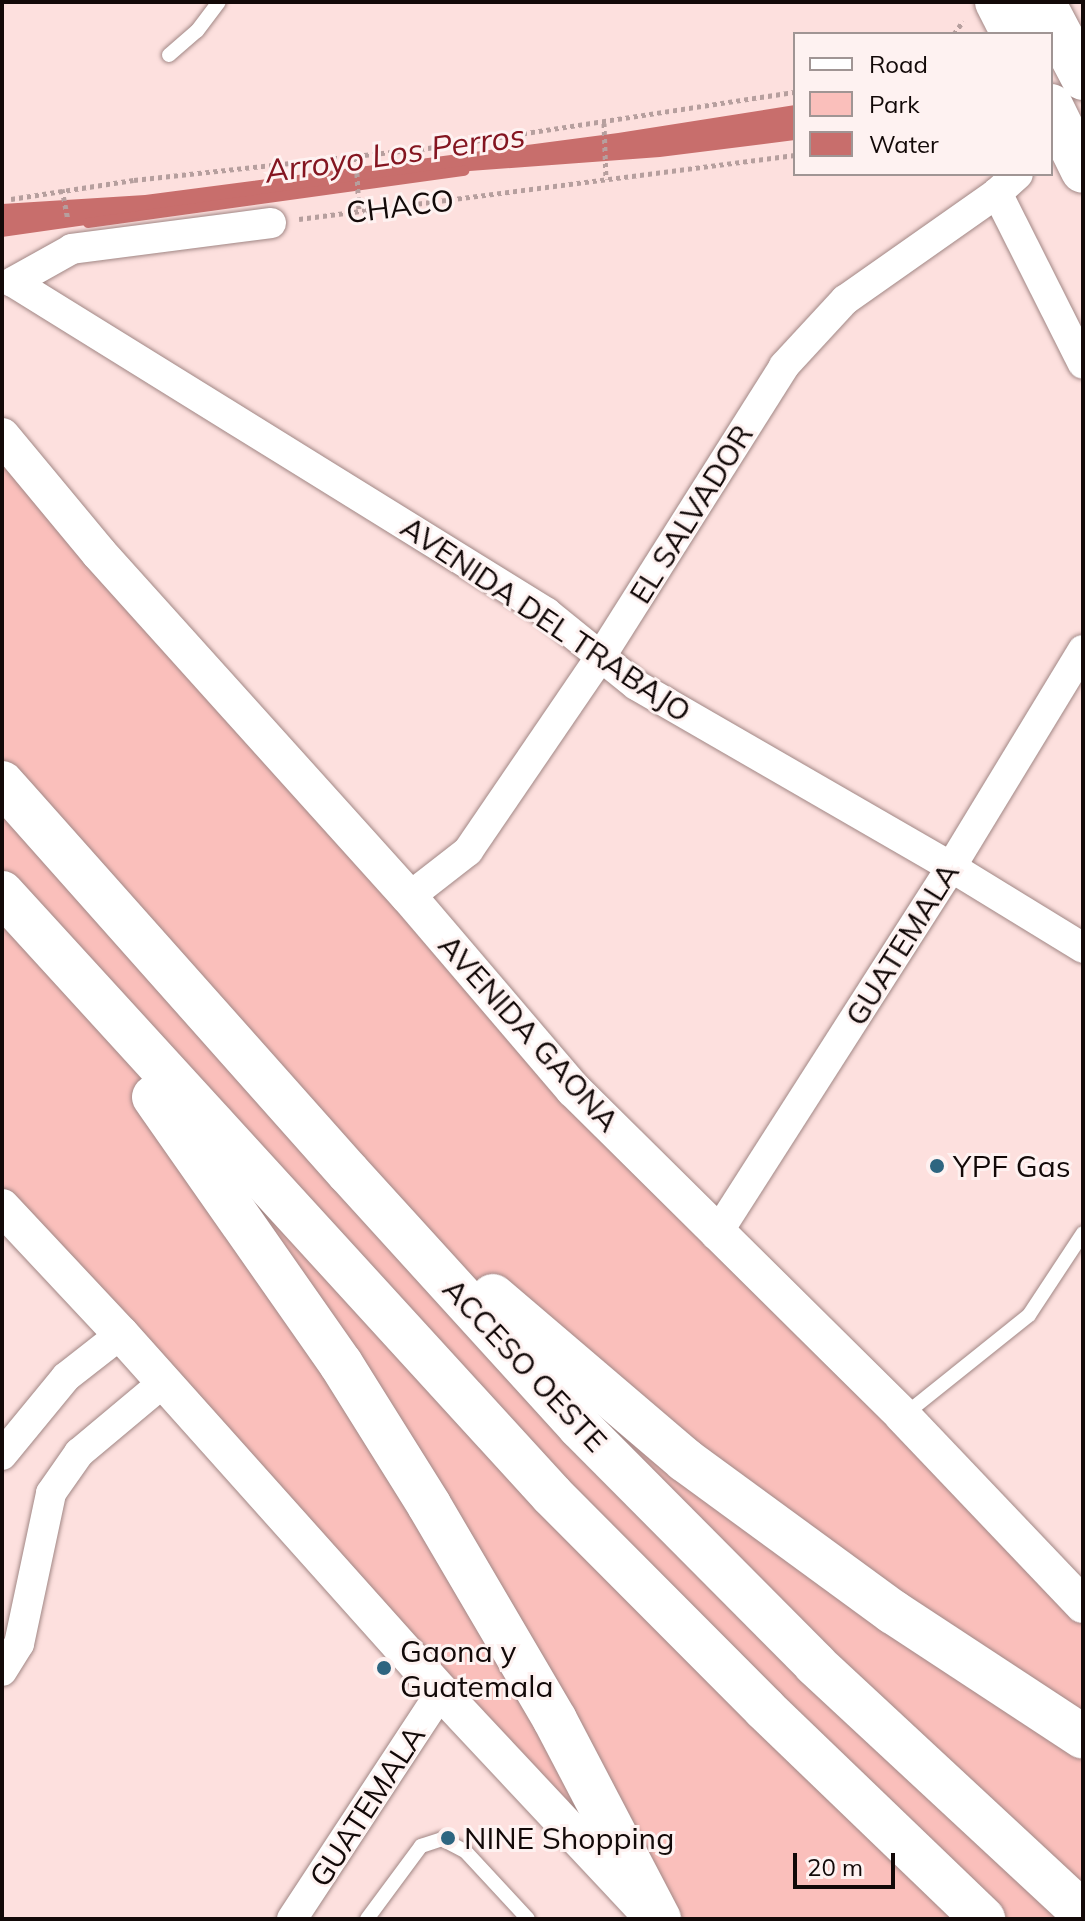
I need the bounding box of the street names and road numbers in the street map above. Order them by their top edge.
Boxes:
street label: CHACO [344,182,456,230]
street label: EL SALVADOR [622,418,760,610]
street label: AVENIDA DEL TRABAJO [394,509,698,729]
street label: GUATEMALA [838,856,966,1032]
street label: AVENIDA GAONA [431,927,627,1139]
street label: ACCESO OESTE [436,1271,614,1459]
street label: GUATEMALA [302,1719,432,1893]

